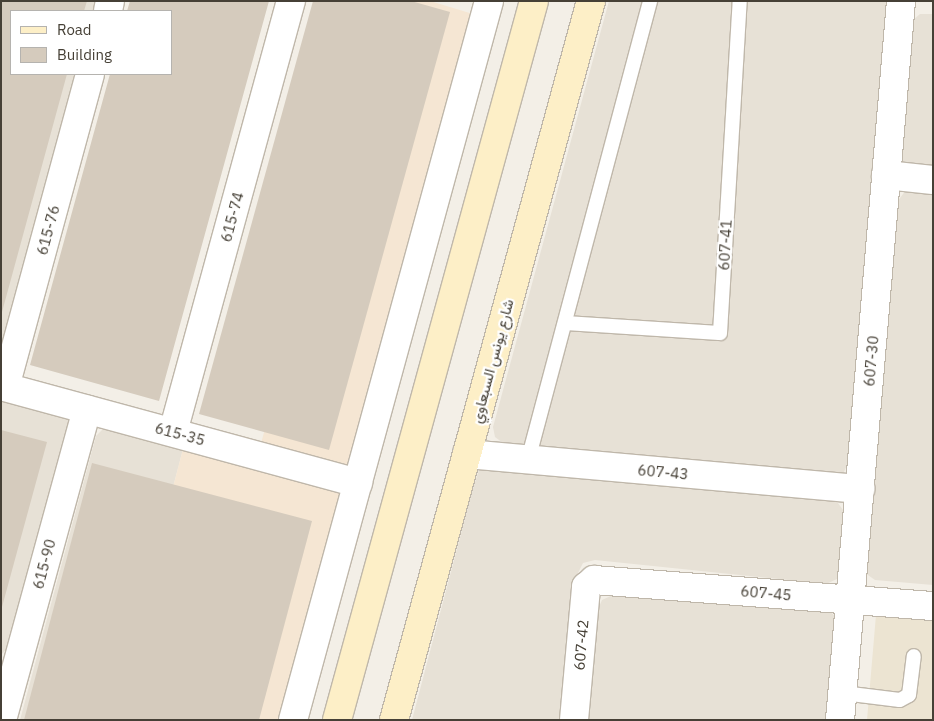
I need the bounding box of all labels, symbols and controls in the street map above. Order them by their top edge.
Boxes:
legend [10,10,172,75]
text: Road [57,20,92,39]
text: Building [57,45,112,64]
street label: 615-74 [217,190,247,244]
street label: 615-76 [33,203,63,257]
street label: 607-41 [715,219,735,271]
street label: شارع يونس السبعاوي [467,297,517,425]
street label: 607-30 [860,335,882,387]
street label: 615-35 [153,419,207,449]
street label: 607-43 [637,461,689,483]
street label: 615-90 [29,537,59,591]
street label: 607-45 [740,582,792,604]
street label: 607-42 [570,619,592,671]

